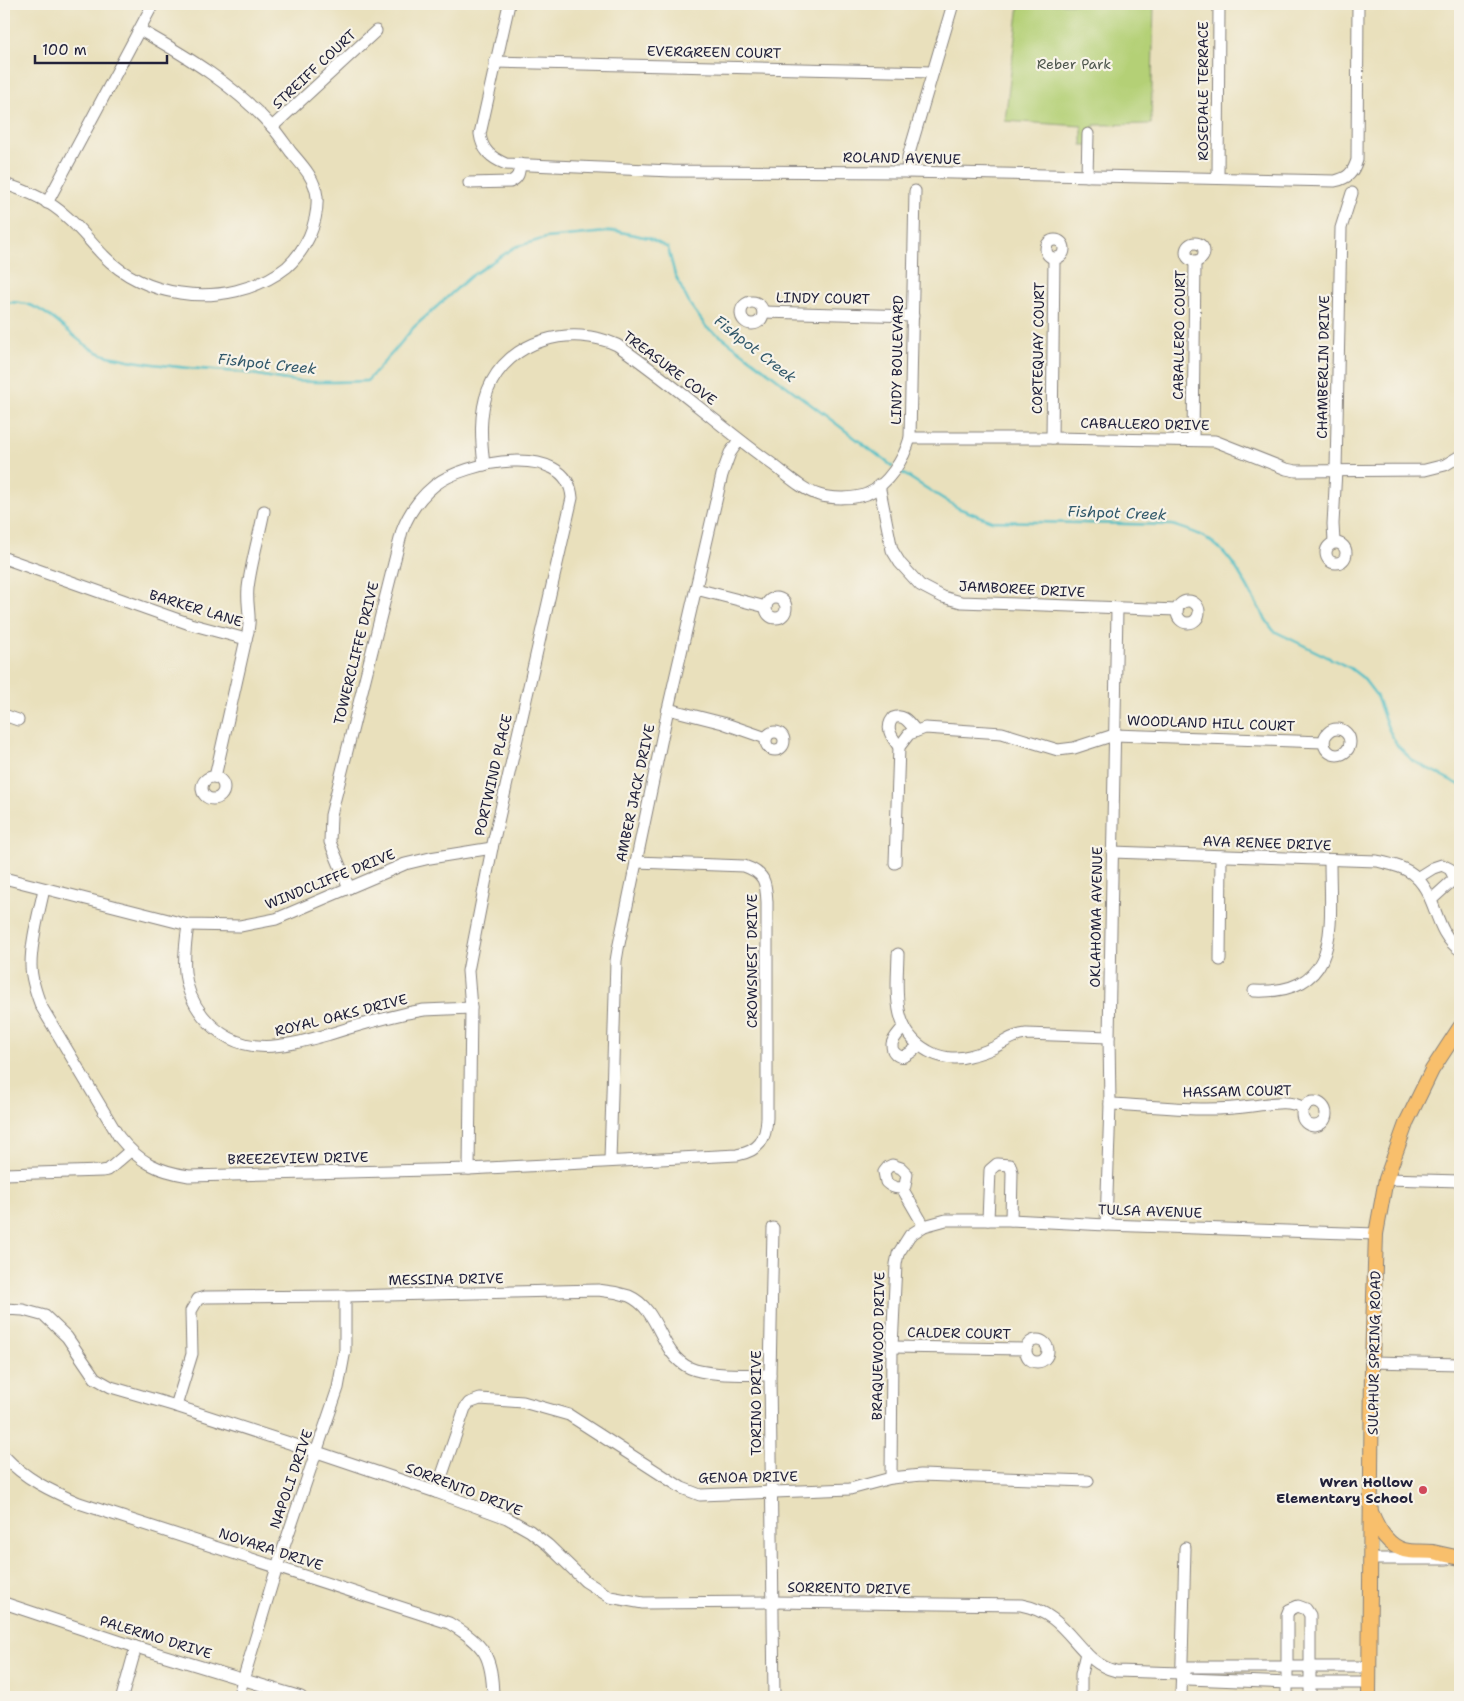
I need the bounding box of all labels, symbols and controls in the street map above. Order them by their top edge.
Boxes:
street label: ROSEDALE TERRACE [1194,21,1212,161]
street label: STREIFF COURT [268,25,360,113]
scale bar [35,32,168,64]
text: 100 m [42,40,87,60]
street label: EVERGREEN COURT [647,42,782,62]
park label: Reber Park [1037,55,1111,73]
street label: ROLAND AVENUE [843,148,962,168]
street label: CABALLERO COURT [1169,269,1189,400]
street label: CORTEQUAY COURT [1028,281,1048,414]
street label: LINDY COURT [776,288,871,308]
street label: LINDY BOULEVARD [887,295,907,425]
street label: CHAMBERLIN DRIVE [1313,295,1333,439]
water label: Fishpot Creek [710,311,800,388]
street label: TREASURE COVE [620,327,721,409]
water label: Fishpot Creek [217,349,318,379]
street label: CABALLERO DRIVE [1080,414,1210,434]
water label: Fishpot Creek [1067,501,1167,525]
street label: JAMBOREE DRIVE [958,577,1086,601]
street label: TOWERCLIFFE DRIVE [330,579,383,726]
street label: BARKER LANE [147,585,245,631]
street label: WOODLAND HILL COURT [1127,711,1296,735]
street label: PORTWIND PLACE [470,712,516,838]
street label: AMBER JACK DRIVE [612,722,658,864]
street label: AVA RENEE DRIVE [1202,832,1332,854]
street label: WINDCLIFFE DRIVE [262,845,398,913]
street label: OKLAHOMA AVENUE [1086,846,1106,988]
street label: CROWSNEST DRIVE [743,894,761,1028]
street label: ROYAL OAKS DRIVE [273,990,409,1040]
street label: HASSAM COURT [1182,1081,1292,1101]
street label: BREEZEVIEW DRIVE [227,1148,369,1168]
street label: TULSA AVENUE [1098,1200,1203,1222]
street label: MESSINA DRIVE [388,1269,504,1289]
street label: BRAQUEWOOD DRIVE [868,1271,888,1421]
street label: SULPHUR SPRING ROAD [1364,1271,1384,1435]
street label: CALDER COURT [907,1323,1011,1343]
street label: TORINO DRIVE [747,1350,765,1456]
street label: NAPOLI DRIVE [266,1427,316,1531]
street label: SORRENTO DRIVE [403,1458,525,1520]
street label: GENOA DRIVE [698,1467,798,1487]
place label: Wren Hollow Elementary School [1276,1473,1413,1507]
marker: Wren Hollow Elementary School [1417,1484,1429,1496]
street label: NOVARA DRIVE [217,1524,326,1574]
street label: SORRENTO DRIVE [787,1578,911,1598]
street label: PALERMO DRIVE [98,1611,215,1663]

